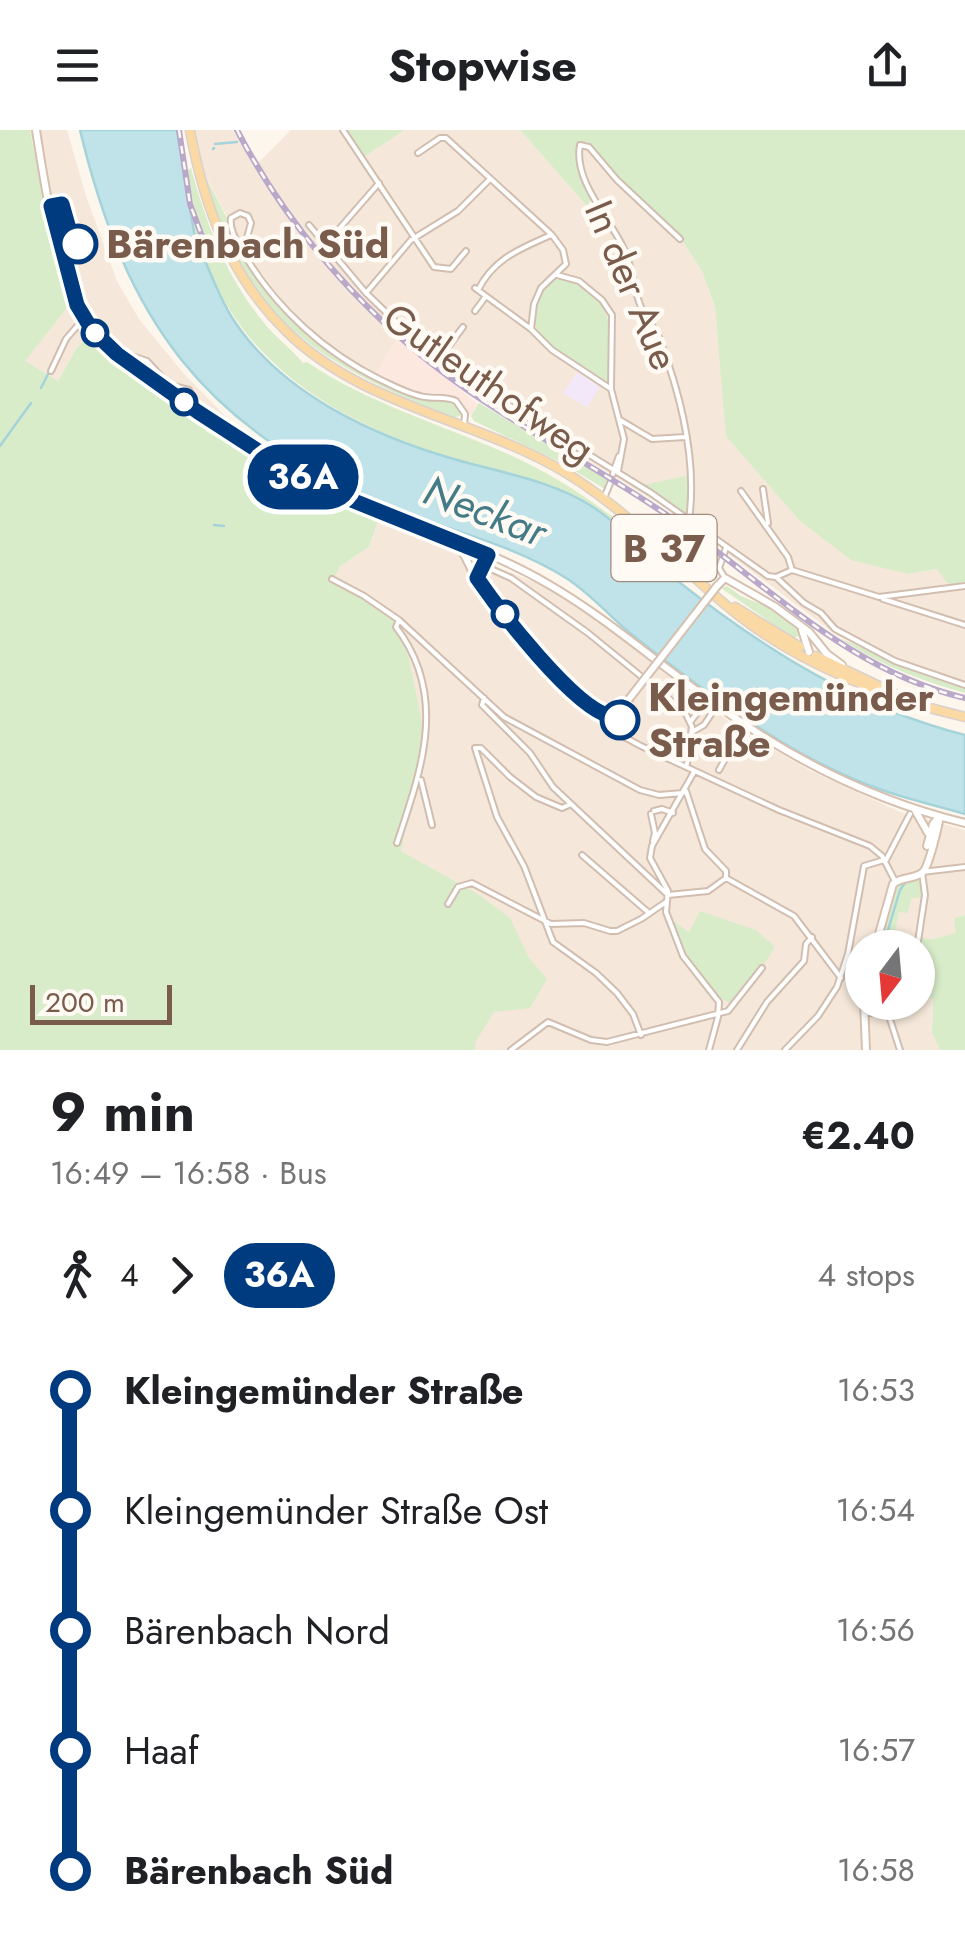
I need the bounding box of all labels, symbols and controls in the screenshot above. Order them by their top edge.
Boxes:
text: Stopwise [388,33,577,98]
icon: menu [50,38,105,93]
icon: share [860,38,915,93]
street label: In der Aue [570,191,694,379]
place label: Bärenbach Süd [106,215,390,273]
marker: Bärenbach Süd [59,225,97,263]
street label: Gutleuthofweg [371,289,607,477]
unlabelled marker [82,320,108,346]
unlabelled marker [171,389,197,415]
line badge: 36A [246,444,360,510]
text: 36A [268,452,338,502]
water label: Neckar [415,460,557,563]
road number: B 37 [612,515,716,581]
unlabelled marker [492,601,518,627]
place label: Kleingemünder Straße [648,668,934,772]
marker: Kleingemünder Straße [601,701,639,739]
north arrow [845,930,935,1020]
map controls [845,930,935,1020]
scale bar [30,980,172,1024]
text: 200 m [45,982,125,1023]
text: 9 min [50,1072,195,1152]
text: €2.40 [801,1108,915,1163]
text: 16:49 – 16:58 · Bus [50,1150,327,1196]
icon: walk [50,1248,105,1303]
icon: forward [154,1248,209,1303]
text: 36A [244,1250,315,1300]
text: 4 [120,1252,139,1298]
text: 4 stops [818,1252,915,1298]
text: Kleingemünder Straße [124,1363,524,1418]
text: 16:53 [837,1367,915,1413]
text: Kleingemünder Straße Ost [124,1483,548,1538]
text: 16:54 [836,1487,915,1533]
text: Bärenbach Nord [124,1603,390,1658]
text: 16:56 [836,1607,915,1653]
text: Haaf [124,1723,199,1778]
text: 16:57 [838,1727,915,1773]
text: Bärenbach Süd [124,1843,393,1898]
text: 16:58 [837,1847,915,1893]

